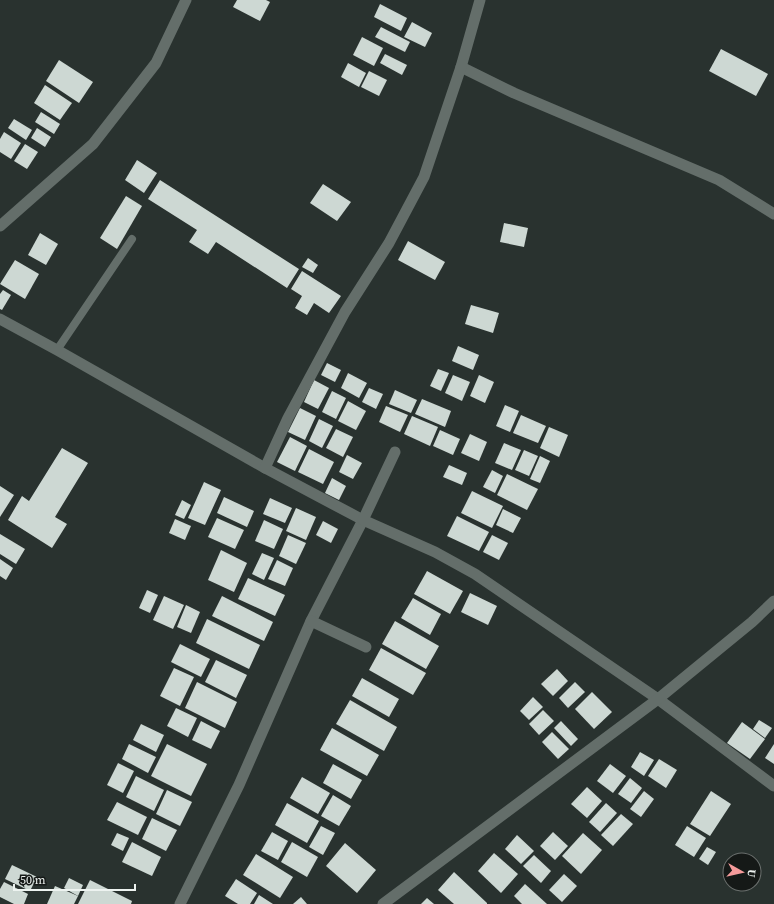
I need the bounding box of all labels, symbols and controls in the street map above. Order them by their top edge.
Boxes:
north arrow [722,852,762,892]
scale bar [14,866,135,892]
text: U [743,868,759,878]
text: 50 m [20,872,46,888]

